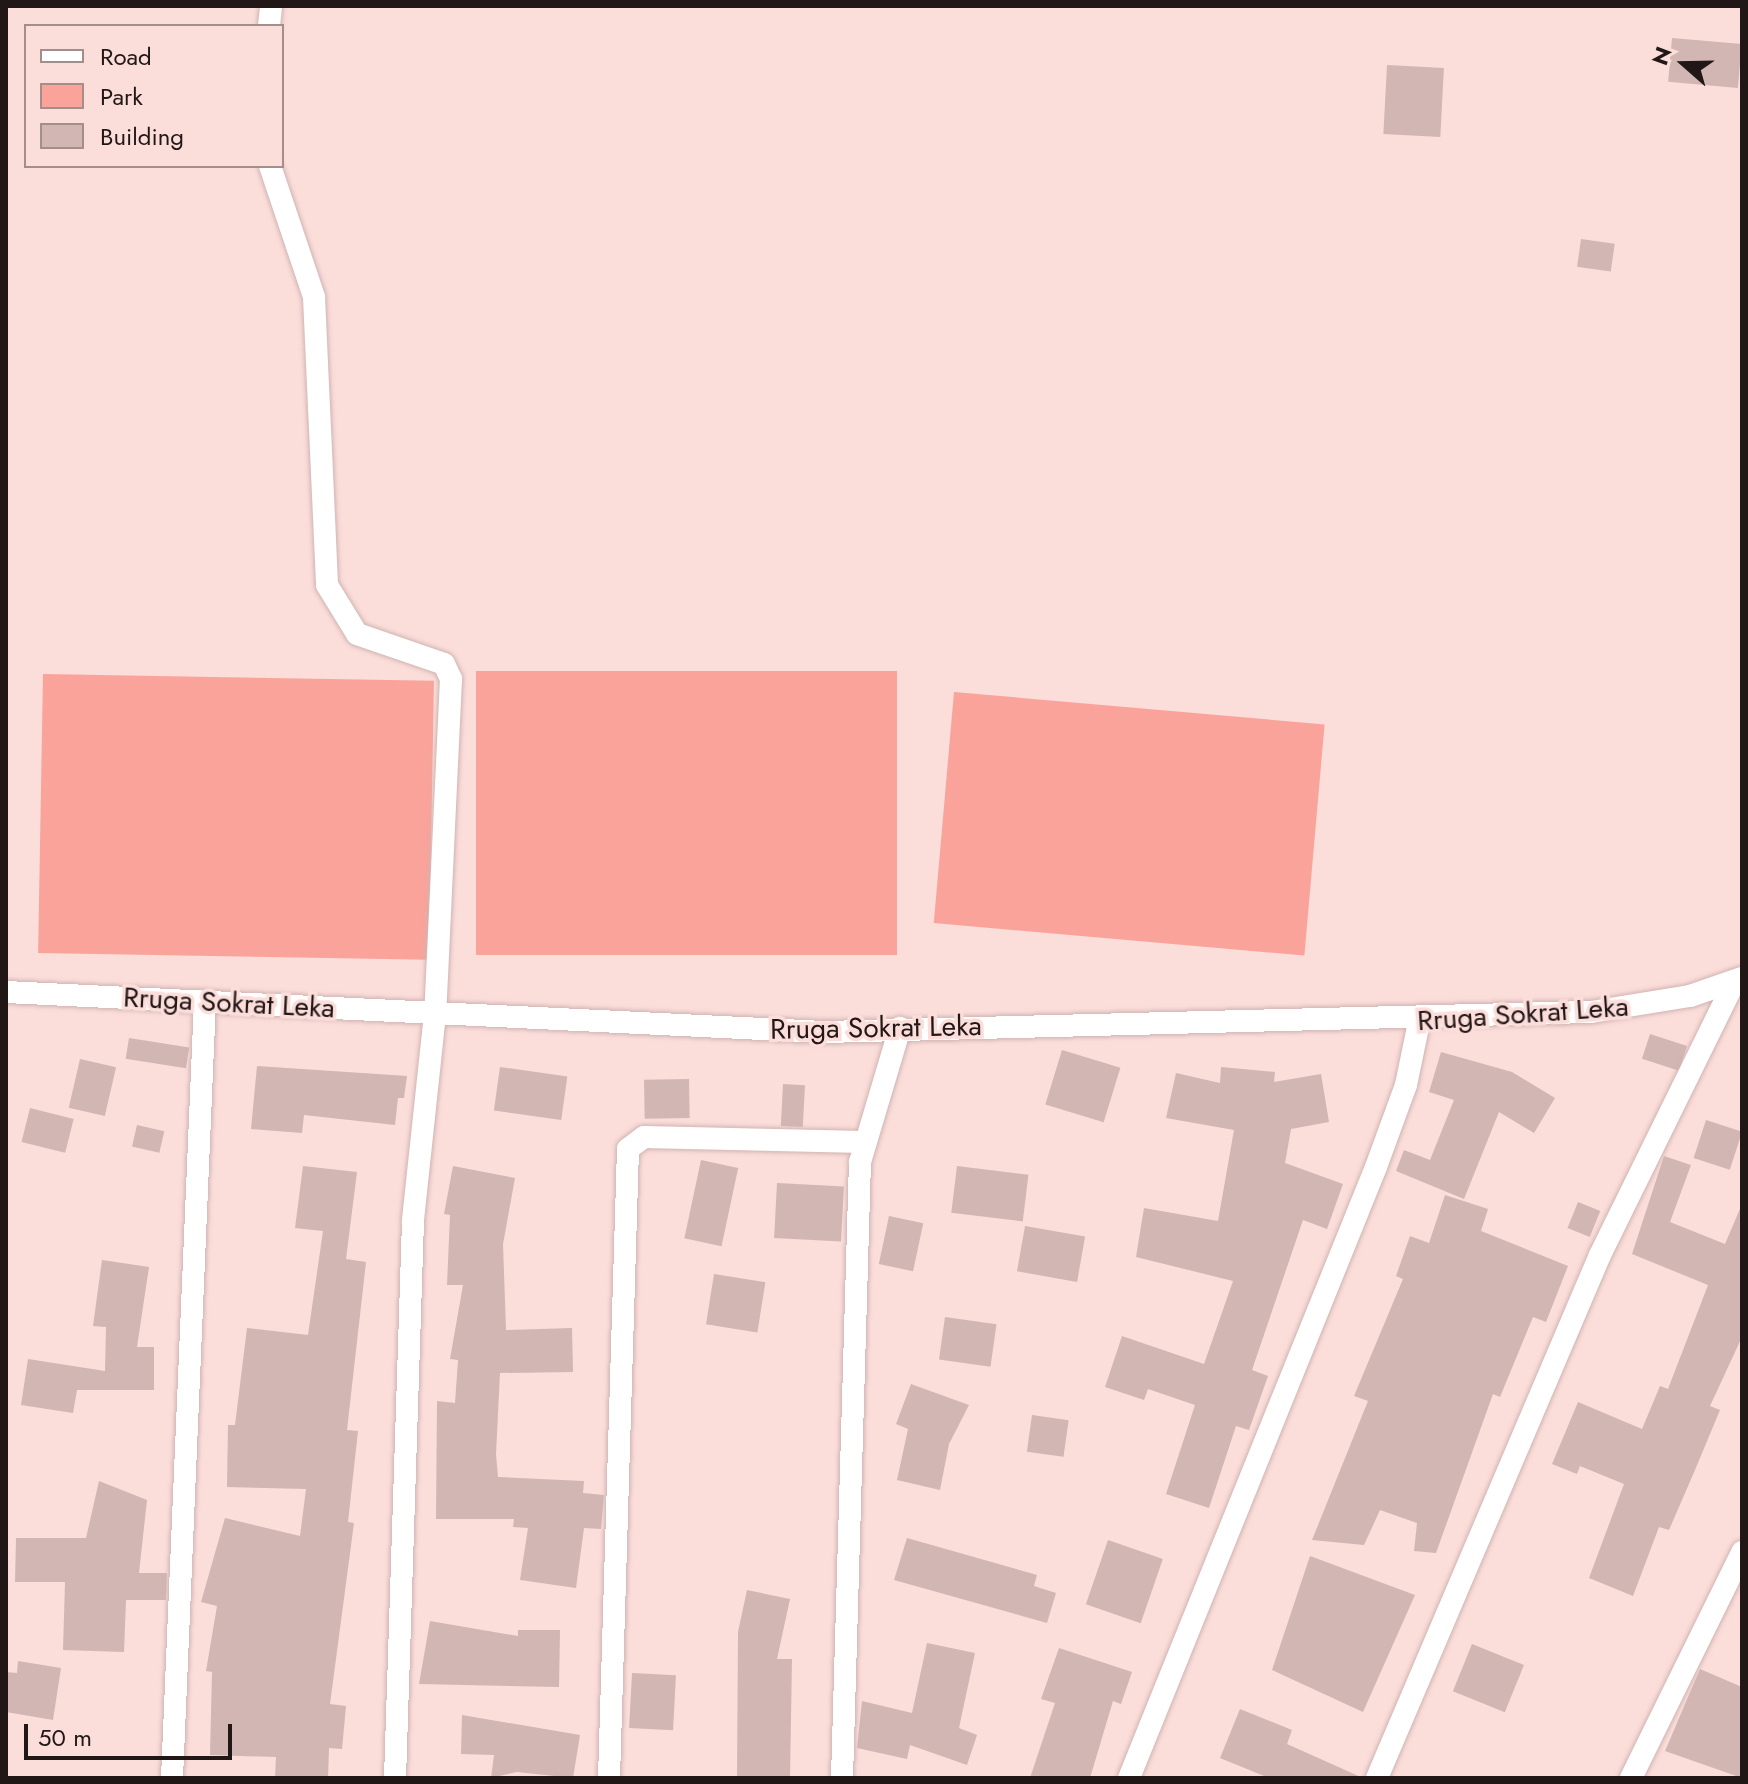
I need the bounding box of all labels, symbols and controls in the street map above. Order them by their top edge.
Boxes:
legend [24,24,284,168]
north arrow [1644,24,1724,104]
text: Road [100,39,152,74]
text: N [1643,42,1679,69]
text: Park [100,79,143,114]
text: Building [100,119,184,154]
street label: Rruga Sokrat Leka [122,981,336,1025]
street label: Rruga Sokrat Leka [1416,990,1630,1038]
street label: Rruga Sokrat Leka [770,1009,982,1047]
scale bar [28,1708,236,1758]
text: 50 m [38,1720,92,1755]

